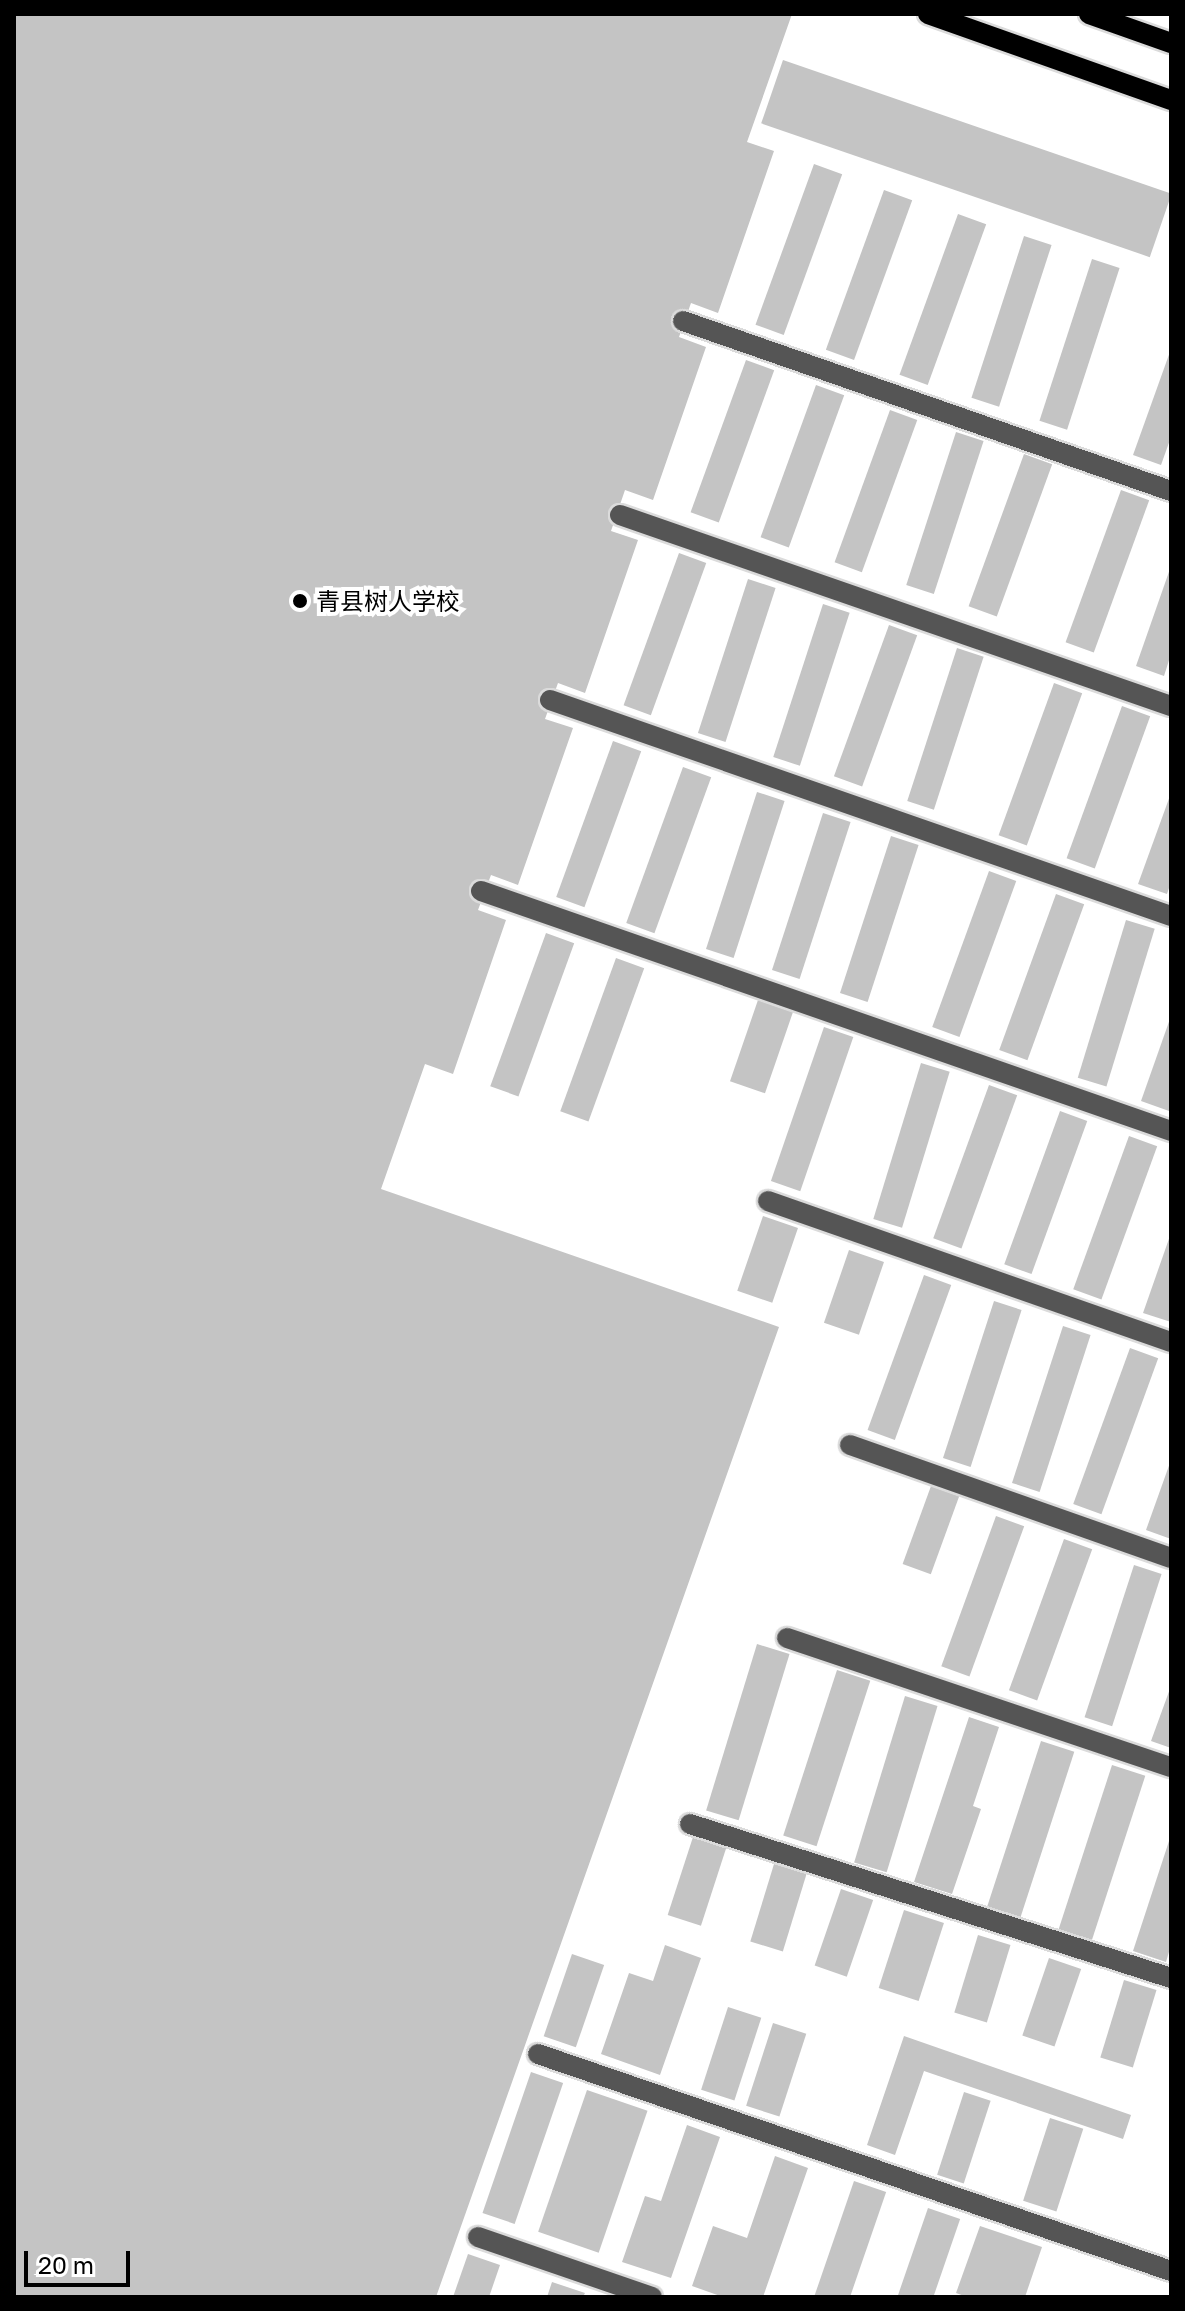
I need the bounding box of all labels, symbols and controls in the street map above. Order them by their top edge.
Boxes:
place label: 青县树人学校 [316,587,460,615]
marker: 青县树人学校 [291,592,309,610]
scale bar [28,2235,134,2285]
text: 20 m [38,2250,94,2279]

